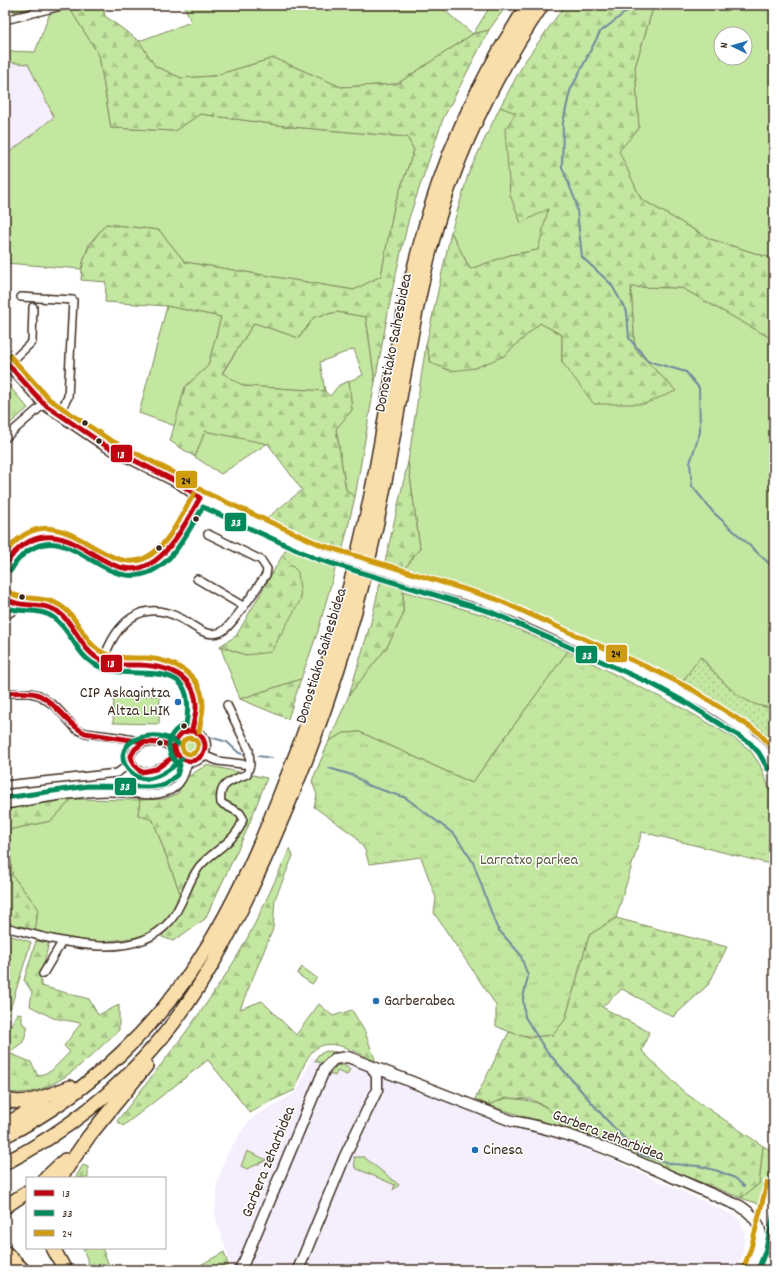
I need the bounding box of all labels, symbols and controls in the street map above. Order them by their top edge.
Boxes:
north arrow [713,26,753,66]
text: N [717,41,733,49]
street label: Donostiako Saihesbidea [369,271,419,414]
unlabelled marker [80,418,90,428]
unlabelled marker [94,436,104,446]
line badge: 13 [110,444,133,463]
text: 13 [117,448,125,464]
line badge: 24 [175,470,198,489]
text: 24 [181,474,191,490]
line badge: 33 [224,512,247,532]
unlabelled marker [191,514,201,524]
text: 33 [231,516,241,532]
unlabelled marker [154,543,164,553]
street label: Donostiako Saihesbidea [290,585,354,727]
unlabelled marker [17,592,27,602]
line badge: 24 [605,644,628,663]
line badge: 33 [575,645,598,664]
text: 24 [611,647,621,663]
text: 33 [582,649,592,665]
line badge: 13 [100,654,123,673]
text: 13 [107,657,115,673]
place label: CIP Askagintza Altza LHIK [80,682,170,723]
marker: CIP Askagintza Altza LHIK [173,697,183,707]
unlabelled marker [179,721,189,731]
unlabelled marker [155,738,165,748]
line badge: 33 [114,777,137,796]
text: 33 [120,780,130,796]
park label: Larratxo parkea [480,849,578,872]
place label: Garberabea [384,990,455,1013]
marker: Garberabea [371,996,381,1006]
street label: Garbera zeharbidea [236,1102,302,1221]
street label: Garbera zeharbidea [549,1104,668,1168]
place label: Cinesa [483,1139,523,1162]
marker: Cinesa [470,1145,480,1155]
legend [26,1177,166,1249]
text: 13 [62,1186,70,1203]
text: 33 [62,1206,73,1223]
text: 24 [62,1226,72,1243]

